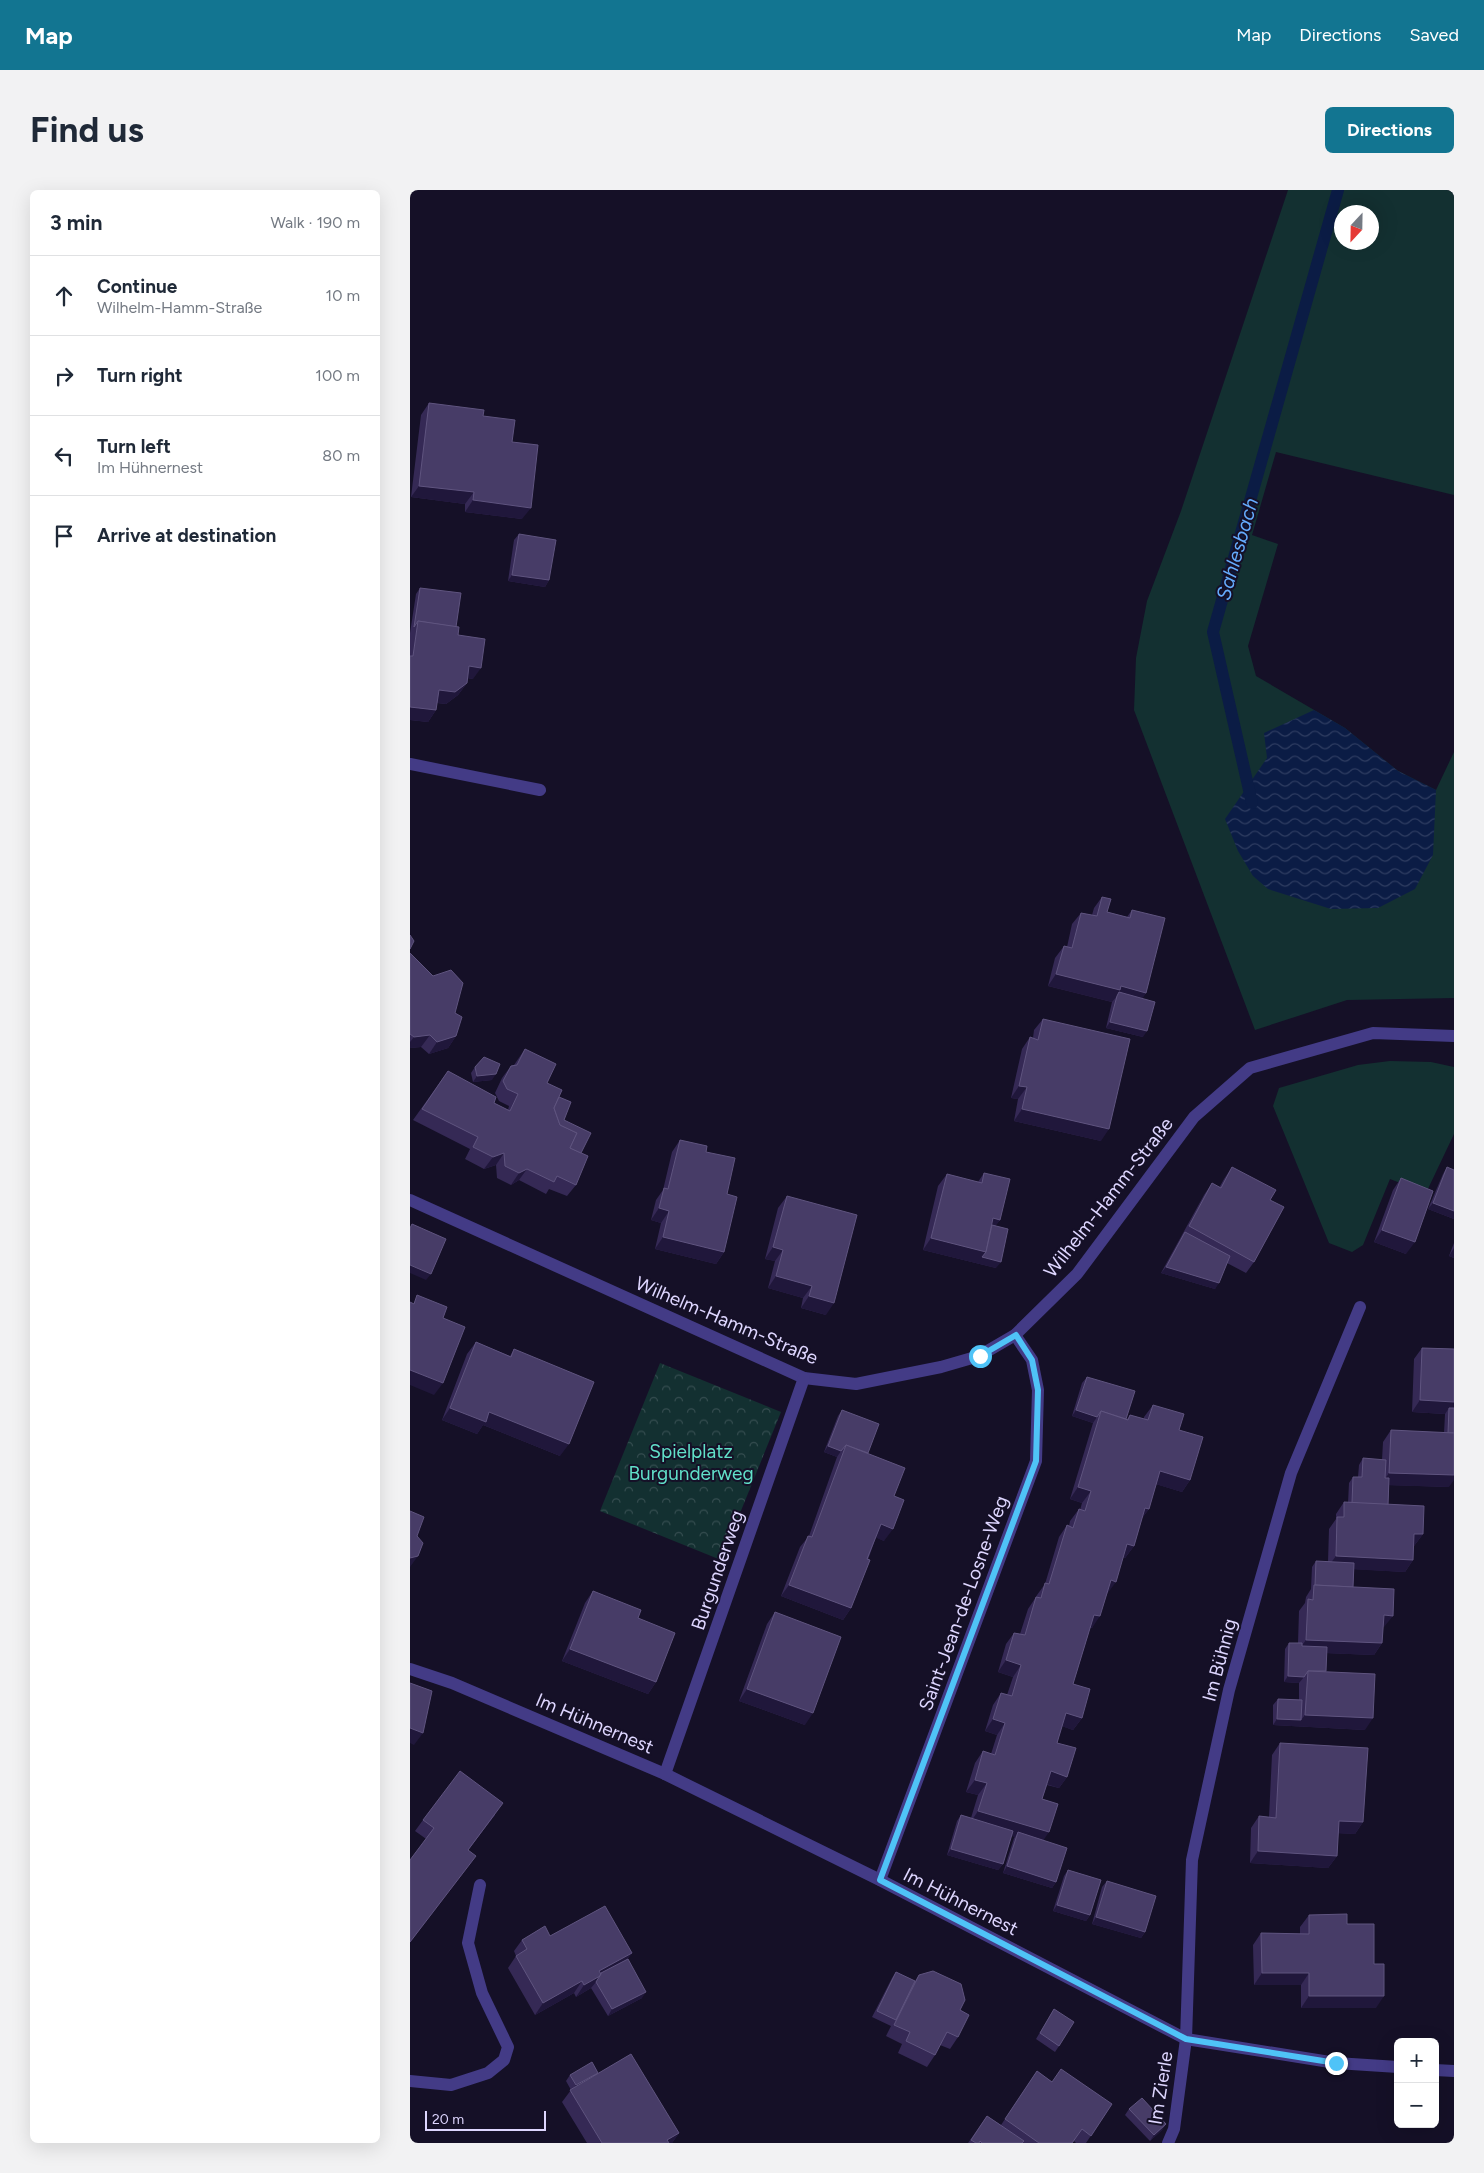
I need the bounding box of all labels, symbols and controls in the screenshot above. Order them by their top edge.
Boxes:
text: Map [25,21,73,50]
text: Map [1236,24,1271,46]
text: Directions [1299,24,1381,46]
text: Saved [1409,24,1459,46]
button: Directions [1325,107,1454,153]
text: Find us [30,109,144,151]
north arrow [1334,205,1379,250]
text: 3 min [50,210,102,235]
text: Walk · 190 m [270,213,360,232]
text: Continue [97,275,177,298]
icon: ahead [50,282,78,310]
text: 10 m [326,286,360,305]
text: Wilhelm-Hamm-Straße [97,298,262,317]
icon: right [50,362,78,390]
text: Turn right [97,364,183,387]
text: 100 m [315,366,360,385]
text: Turn left [97,435,171,458]
icon: left [50,442,78,470]
text: 80 m [322,446,360,465]
text: Im Hühnernest [97,458,203,477]
water label: Sahlesbach [1211,495,1263,603]
icon: arrive [50,522,78,550]
text: Arrive at destination [97,524,276,547]
street label: Wilhelm-Hamm-Straße [1039,1113,1178,1282]
street label: Wilhelm-Hamm-Straße [632,1272,822,1369]
route start [969,1345,992,1368]
park label: Spielplatz Burgunderweg [628,1440,754,1485]
street label: Saint-Jean-de-Losne-Weg [914,1493,1013,1714]
street label: Burgunderweg [686,1507,749,1633]
street label: Im Bühnig [1197,1616,1242,1704]
street label: Im Hühnernest [532,1688,657,1759]
street label: Im Hühnernest [899,1863,1022,1940]
map controls [1394,2038,1439,2128]
button: + [1394,2038,1439,2083]
street label: Im Zierle [1143,2050,1178,2126]
route end [1325,2052,1348,2075]
button: − [1394,2083,1439,2128]
scale bar [425,2108,546,2131]
text: 20 m [432,2111,464,2128]

